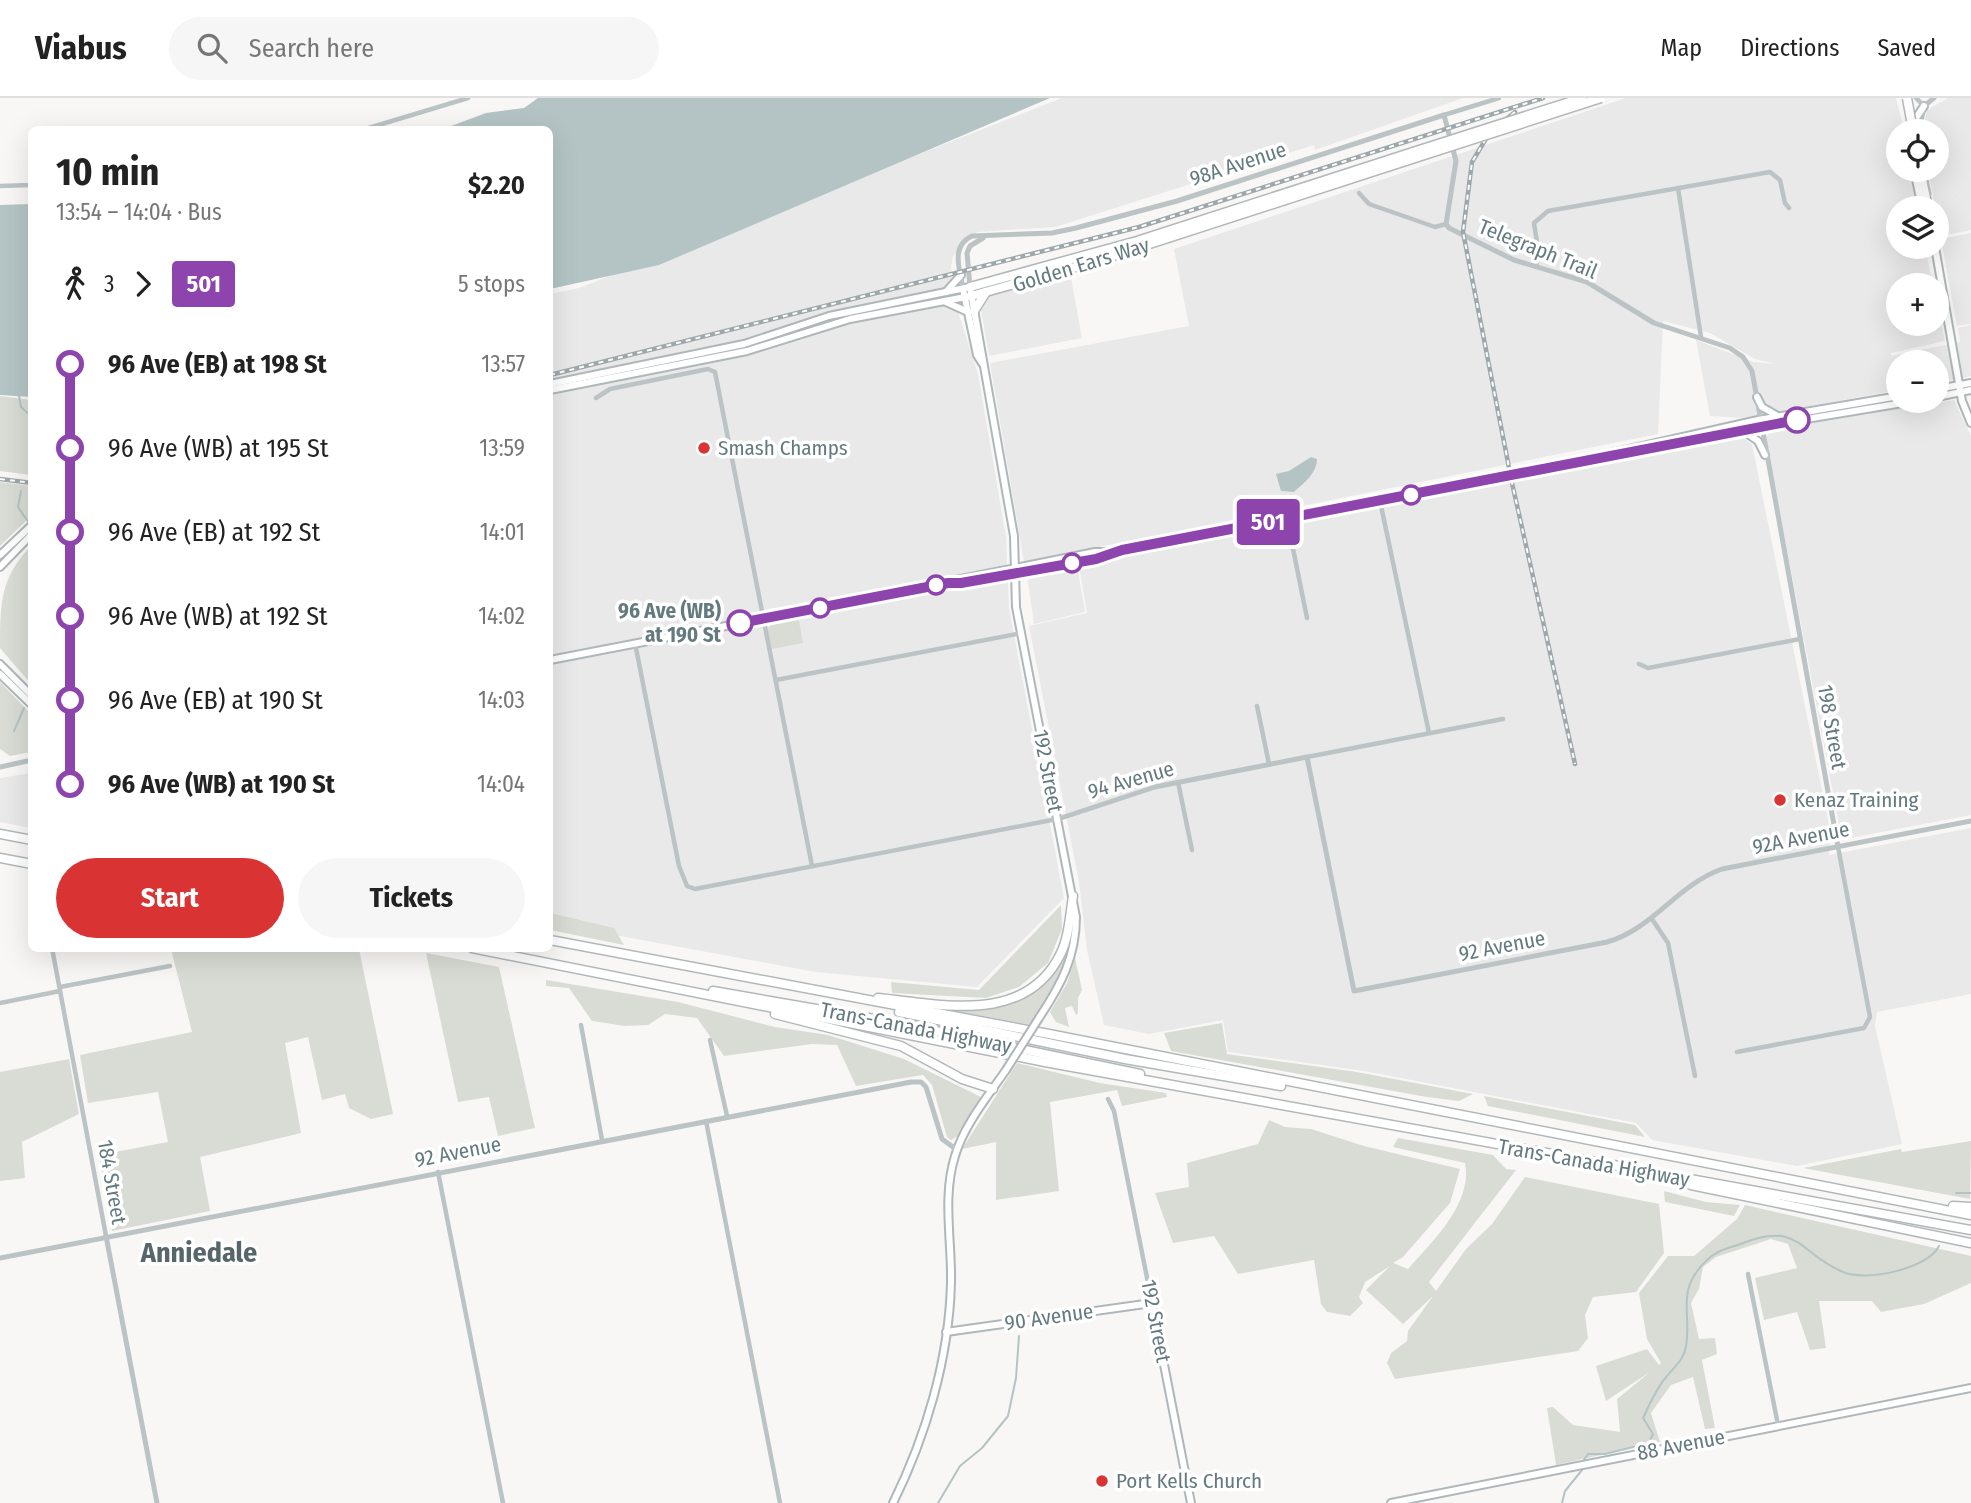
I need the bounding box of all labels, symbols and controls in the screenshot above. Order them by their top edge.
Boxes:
search box [169,17,659,80]
text: Viabus [35,28,127,68]
icon: search [193,29,231,67]
text: Search here [249,33,374,64]
text: Map [1661,34,1702,62]
text: Directions [1740,34,1839,62]
text: Saved [1877,34,1936,62]
map controls [1886,119,1949,413]
button: locate [1886,119,1949,182]
street label: 98A Avenue [1187,136,1289,192]
text: 10 min [56,149,159,195]
text: $2.20 [468,170,525,201]
button: layers [1886,196,1949,259]
text: 13:54 – 14:04 · Bus [56,198,222,226]
street label: Telegraph Trail [1475,213,1602,285]
street label: Golden Ears Way [1010,232,1153,298]
icon: walk [56,265,94,303]
icon: forward [124,265,162,303]
text: 3 [104,270,114,298]
text: 501 [186,270,221,298]
text: 5 stops [458,270,525,298]
button: + [1886,273,1949,336]
text: 96 Ave (EB) at 198 St [108,349,327,380]
text: 13:57 [481,350,525,378]
button: − [1886,350,1949,413]
unlabelled marker [1784,407,1810,433]
text: 96 Ave (WB) at 195 St [108,433,328,464]
text: 13:59 [479,434,525,462]
place label: Smash Champs [718,435,848,461]
marker: Smash Champs [696,440,712,456]
unlabelled marker [1401,485,1421,505]
line badge: 501 [1228,499,1308,545]
text: 501 [1251,508,1285,536]
text: 96 Ave (EB) at 192 St [108,517,320,548]
text: 14:01 [480,518,525,546]
unlabelled marker [1062,553,1082,573]
unlabelled marker [926,575,946,595]
place label: 96 Ave (WB) at 190 St [618,598,722,648]
unlabelled marker [810,598,830,618]
text: 96 Ave (WB) at 192 St [108,601,328,632]
text: 14:02 [478,602,525,630]
marker: 96 Ave (WB) at 190 St [727,610,753,636]
street label: 198 Street [1812,683,1852,771]
text: 96 Ave (EB) at 190 St [108,685,323,716]
text: 14:03 [478,686,525,714]
street label: 192 Street [1027,727,1069,815]
street label: 94 Avenue [1085,755,1177,805]
text: 96 Ave (WB) at 190 St [108,769,335,800]
text: 14:04 [477,770,525,798]
place label: Kenaz Training [1794,787,1919,813]
marker: Kenaz Training [1772,792,1788,808]
street label: 92A Avenue [1750,816,1852,860]
button: Start [56,858,284,938]
button: Tickets [298,858,525,938]
street label: 92 Avenue [1457,925,1547,967]
street label: Trans-Canada Highway [818,997,1014,1059]
street label: 92 Avenue [413,1131,503,1173]
street label: Trans-Canada Highway [1496,1133,1692,1193]
street label: 184 Street [92,1138,132,1226]
district label: Anniedale [140,1236,257,1269]
street label: 192 Street [1135,1277,1177,1365]
street label: 90 Avenue [1003,1298,1095,1336]
street label: 88 Avenue [1635,1424,1727,1466]
place label: Port Kells Church [1116,1468,1262,1494]
marker: Port Kells Church [1094,1473,1110,1489]

